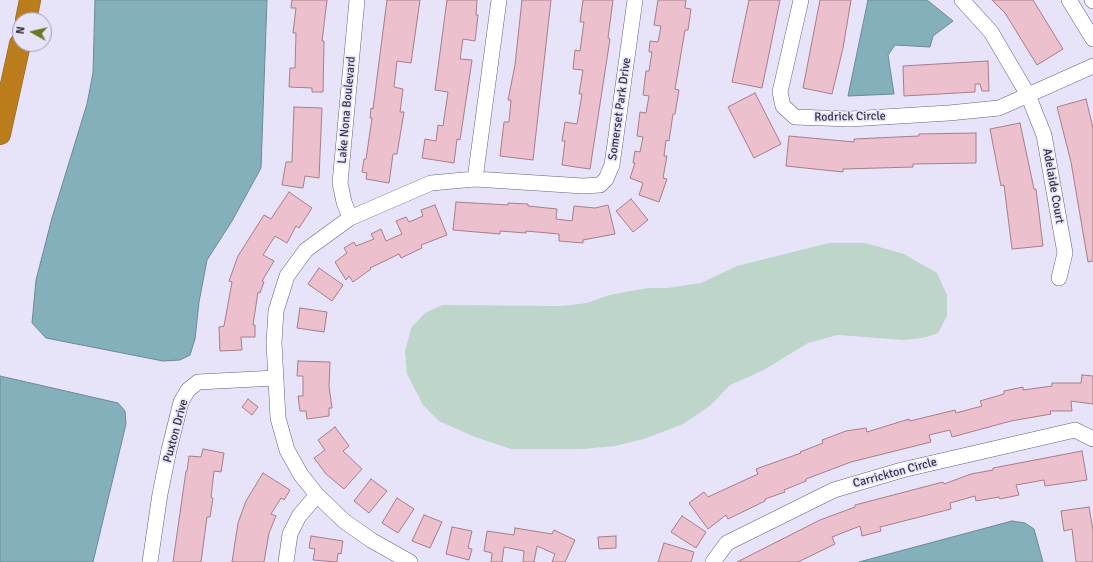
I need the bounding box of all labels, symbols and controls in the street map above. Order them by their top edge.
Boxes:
north arrow [12,12,52,52]
text: N [14,26,28,35]
street label: Lake Nona Boulevard [335,56,359,164]
street label: Somerset Park Drive [606,57,634,161]
street label: Rodrick Circle [814,109,886,125]
street label: Adelaide Court [1039,147,1067,225]
street label: Puxton Drive [161,398,191,464]
street label: Carrickton Circle [851,455,939,491]

